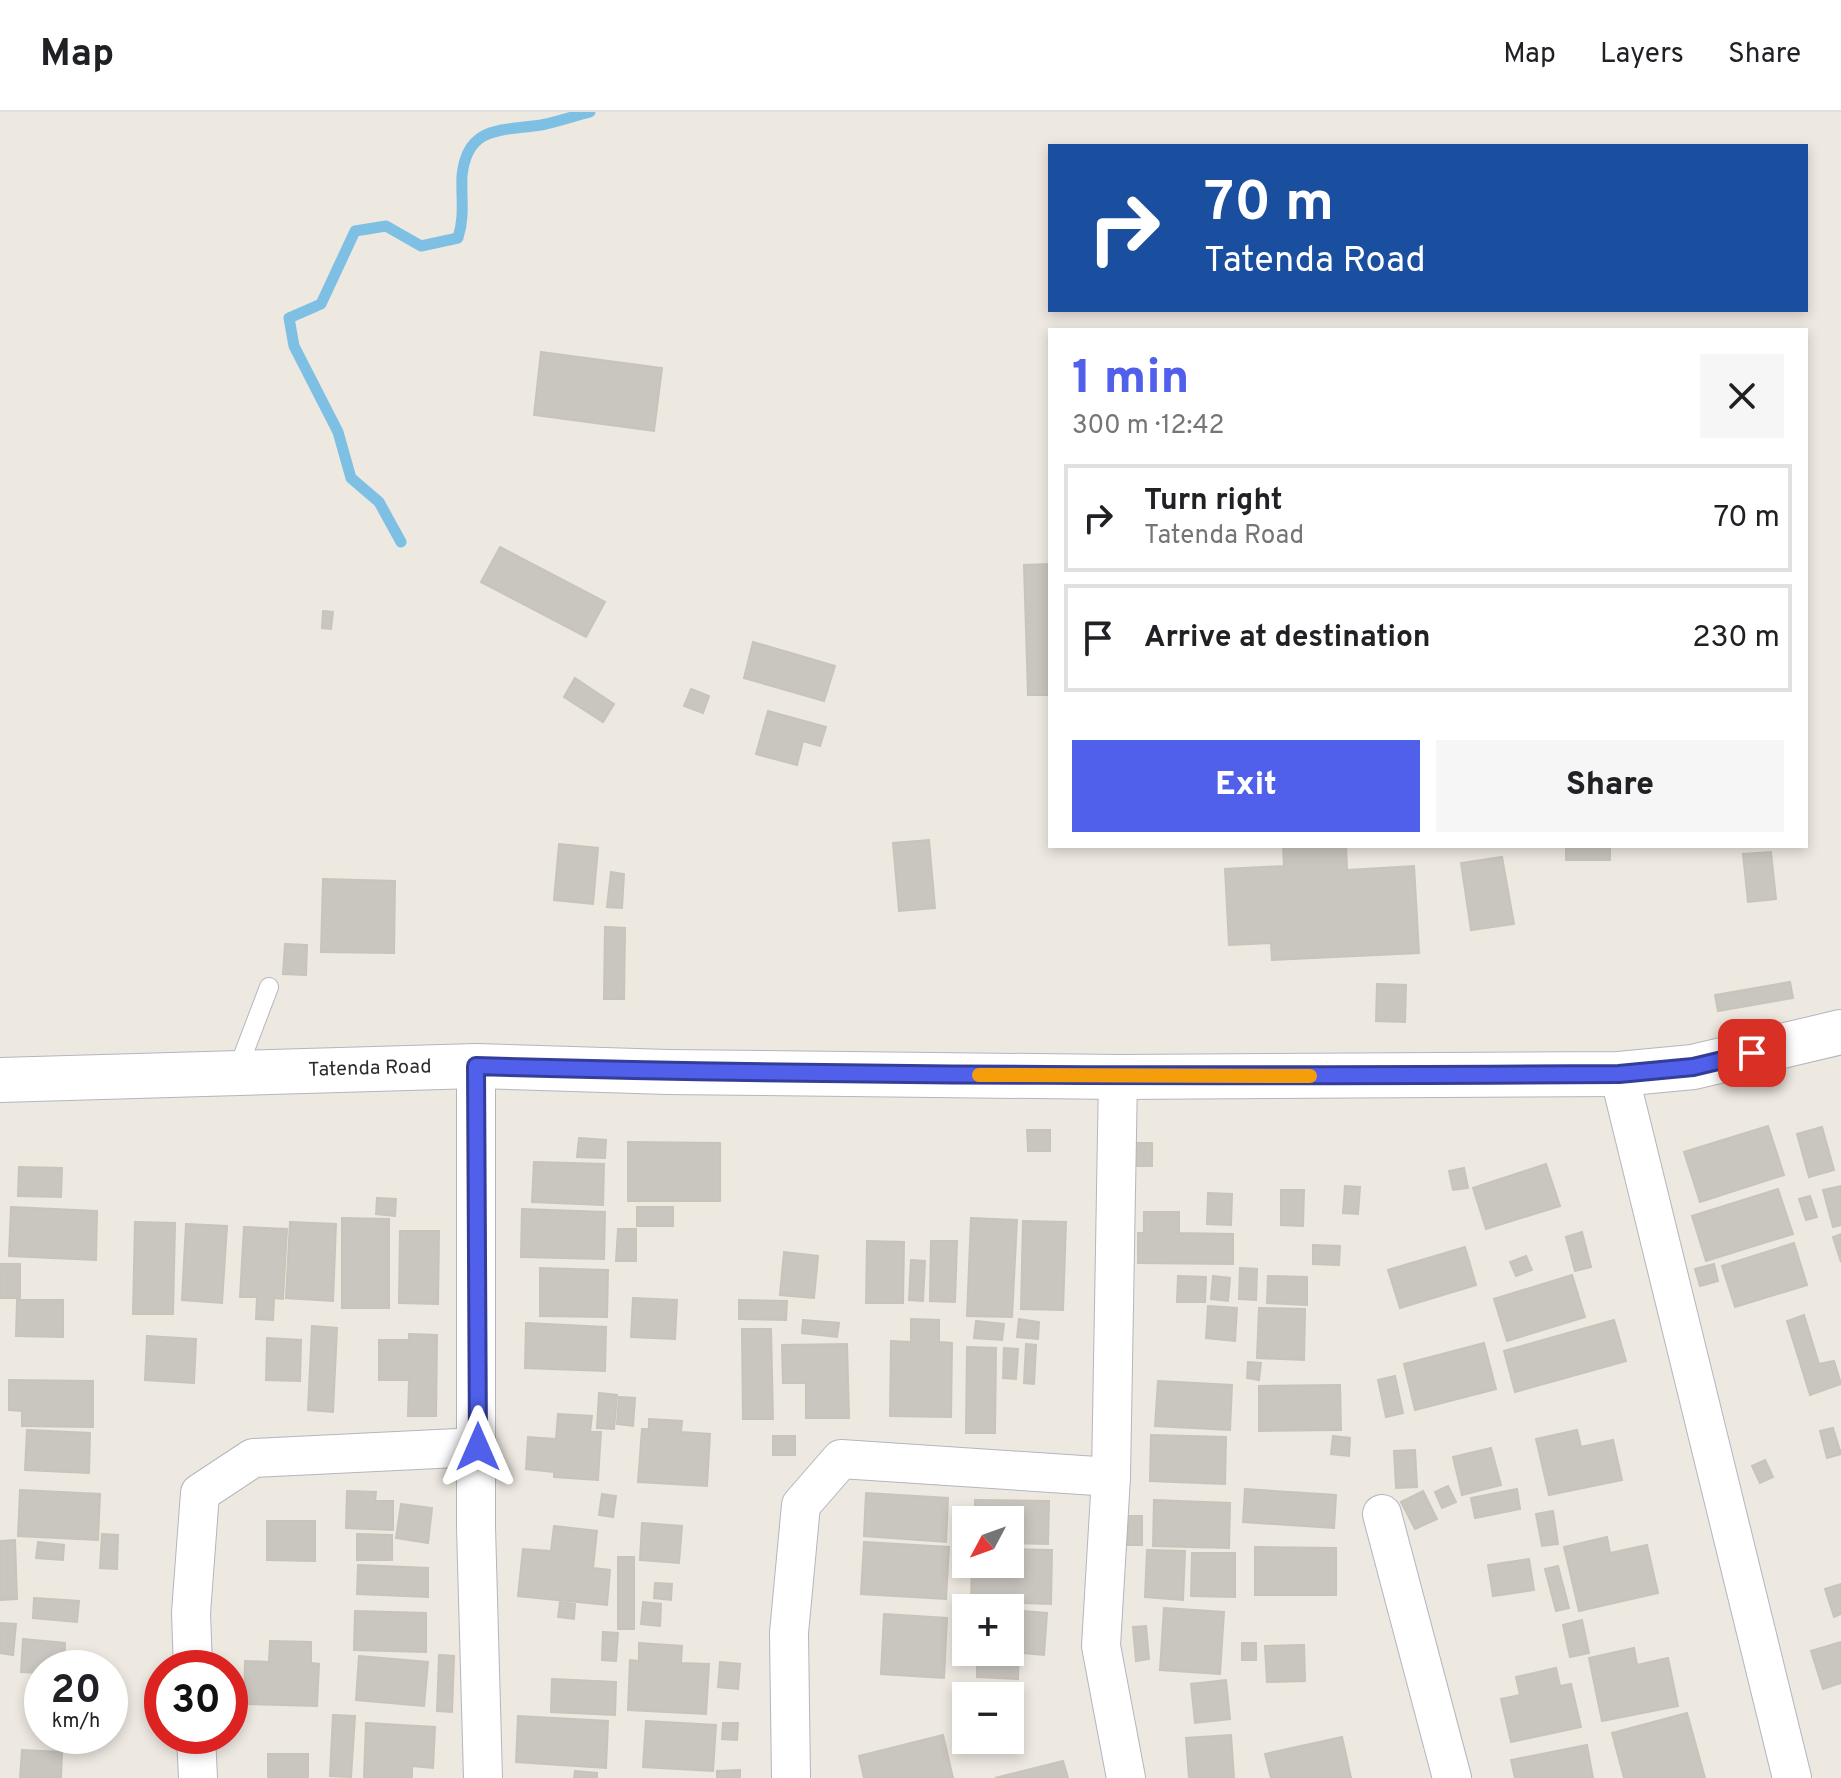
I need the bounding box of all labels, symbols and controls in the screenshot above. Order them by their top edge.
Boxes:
text: Map [40,31,114,80]
text: Map [1503,37,1556,73]
text: Layers [1600,37,1684,73]
text: Share [1728,37,1801,73]
text: 70 m [1204,170,1334,240]
icon: right [1072,176,1176,280]
text: Tatenda Road [1204,239,1426,285]
text: 1 min [1072,350,1189,410]
button: close [1700,354,1784,438]
text: 300 m · 12:42 [1072,410,1224,443]
text: Turn right [1144,483,1282,520]
icon: right [1076,496,1120,540]
text: 70 m [1714,500,1780,537]
text: Tatenda Road [1144,520,1304,553]
icon: arrive [1076,616,1120,660]
text: Arrive at destination [1144,620,1430,657]
text: 230 m [1692,620,1780,657]
button: Exit [1072,740,1420,832]
button: Share [1436,740,1784,832]
pin [1718,1019,1786,1087]
icon: arrive [1730,1031,1774,1075]
street label: Tatenda Road [308,1054,432,1084]
position arrow [436,1405,520,1489]
north arrow [952,1506,1024,1578]
map controls [952,1506,1024,1754]
button: + [952,1594,1024,1666]
speed limit sign: 30 [144,1650,248,1754]
text: 20 [51,1667,101,1717]
button: − [952,1682,1024,1754]
text: km/h [52,1709,100,1735]

